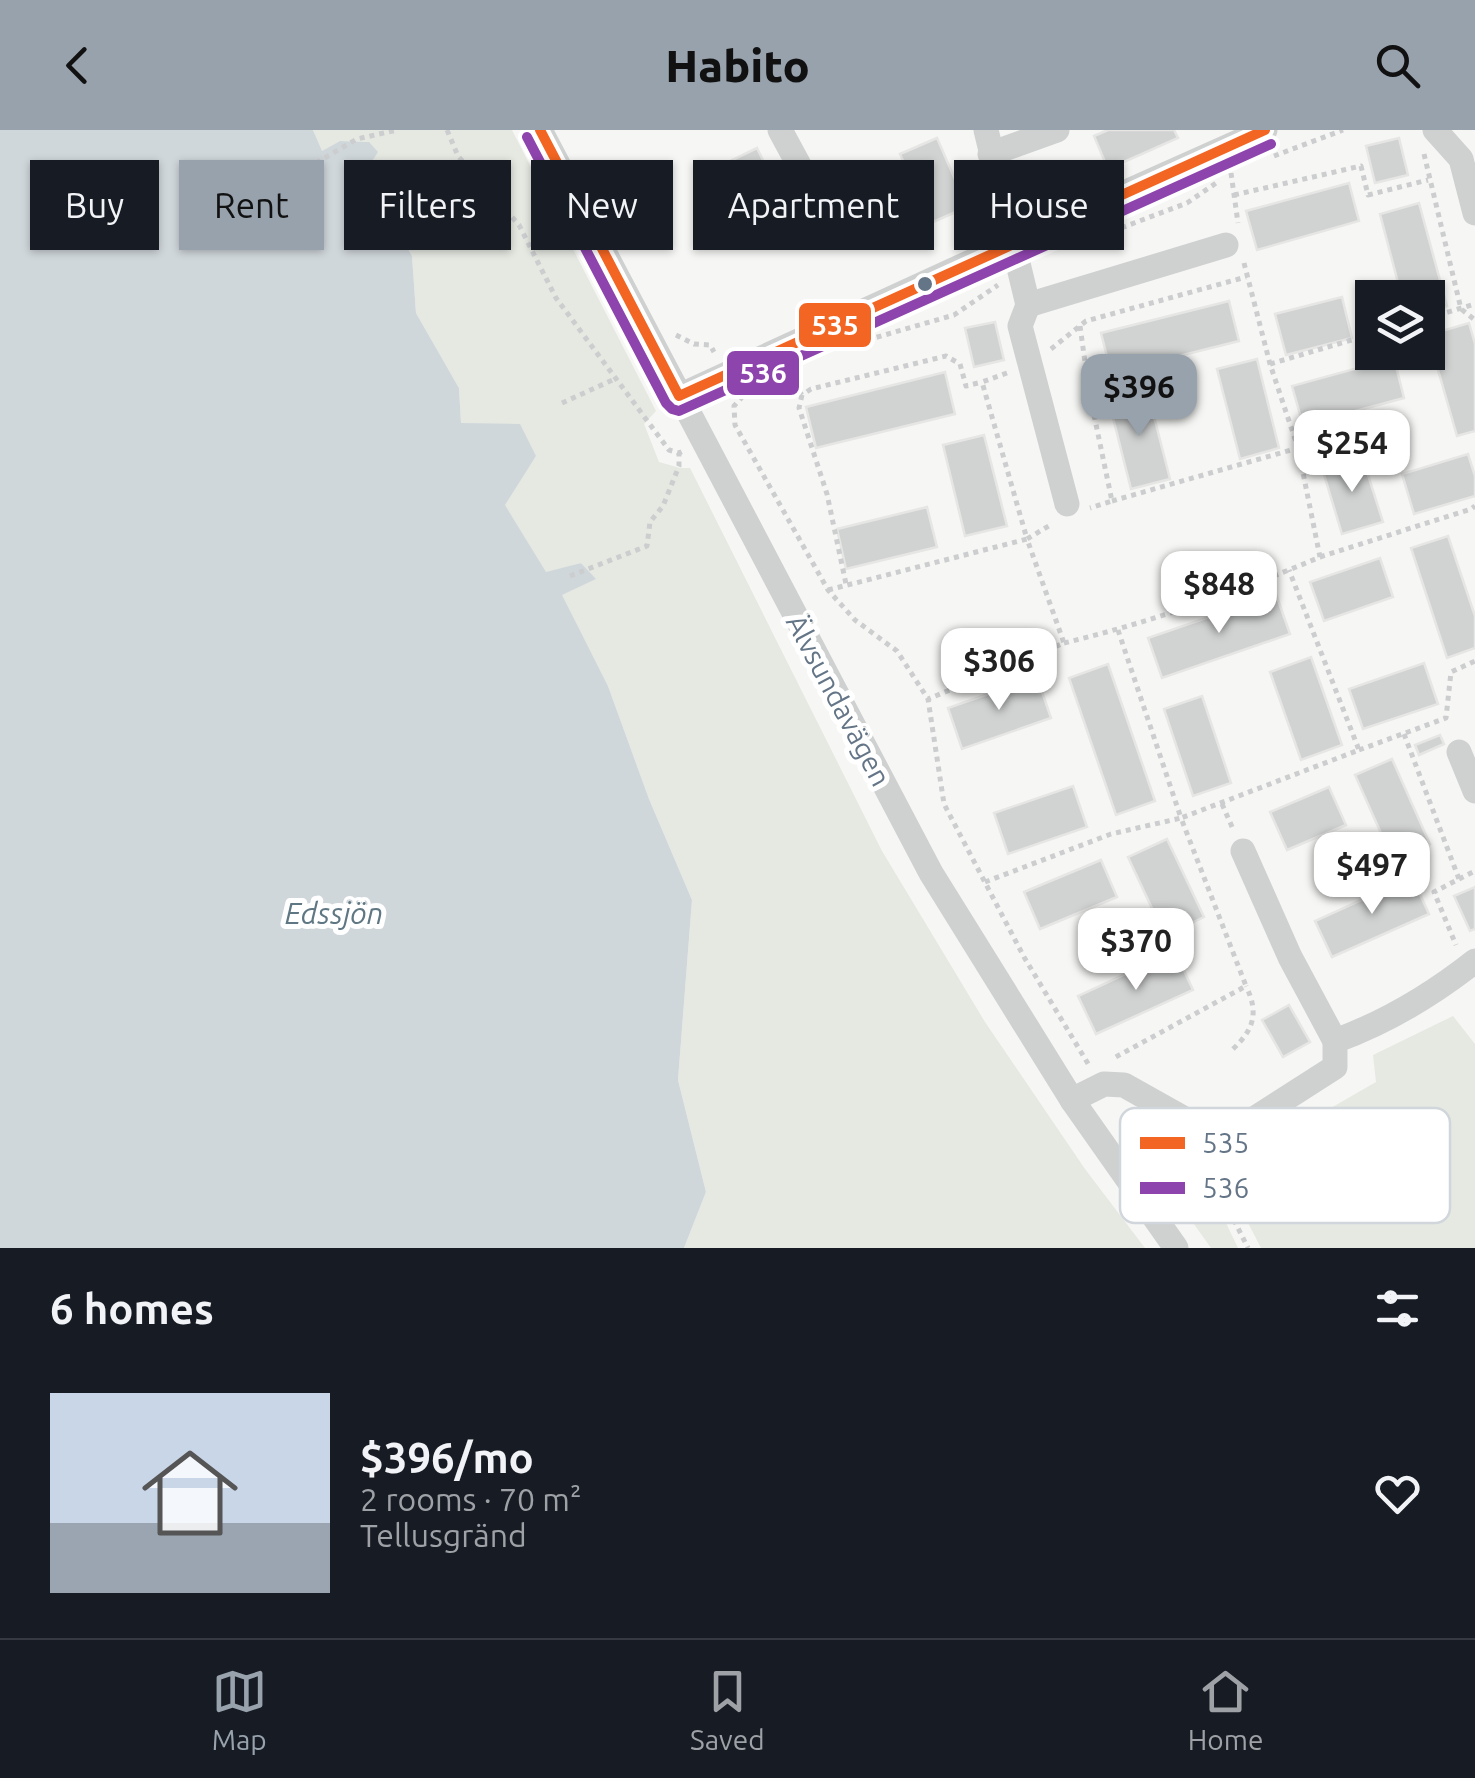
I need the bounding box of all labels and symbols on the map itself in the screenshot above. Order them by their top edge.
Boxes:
unlabelled marker [915,274,935,294]
line badge: 535 [797,301,873,349]
text: 535 [811,309,859,340]
line badge: 536 [725,349,801,397]
pin: $396 [1080,354,1198,439]
text: 536 [739,357,787,388]
pin: $254 [1293,410,1411,495]
pin: $848 [1160,551,1278,636]
street label: Älvsundavägen [781,609,897,791]
pin: $306 [940,628,1058,713]
pin: $497 [1313,832,1431,917]
water label: Edssjön [285,896,383,930]
pin: $370 [1077,908,1195,993]
legend [1120,1108,1450,1223]
text: 535 [1202,1127,1249,1158]
text: 536 [1202,1172,1249,1203]

